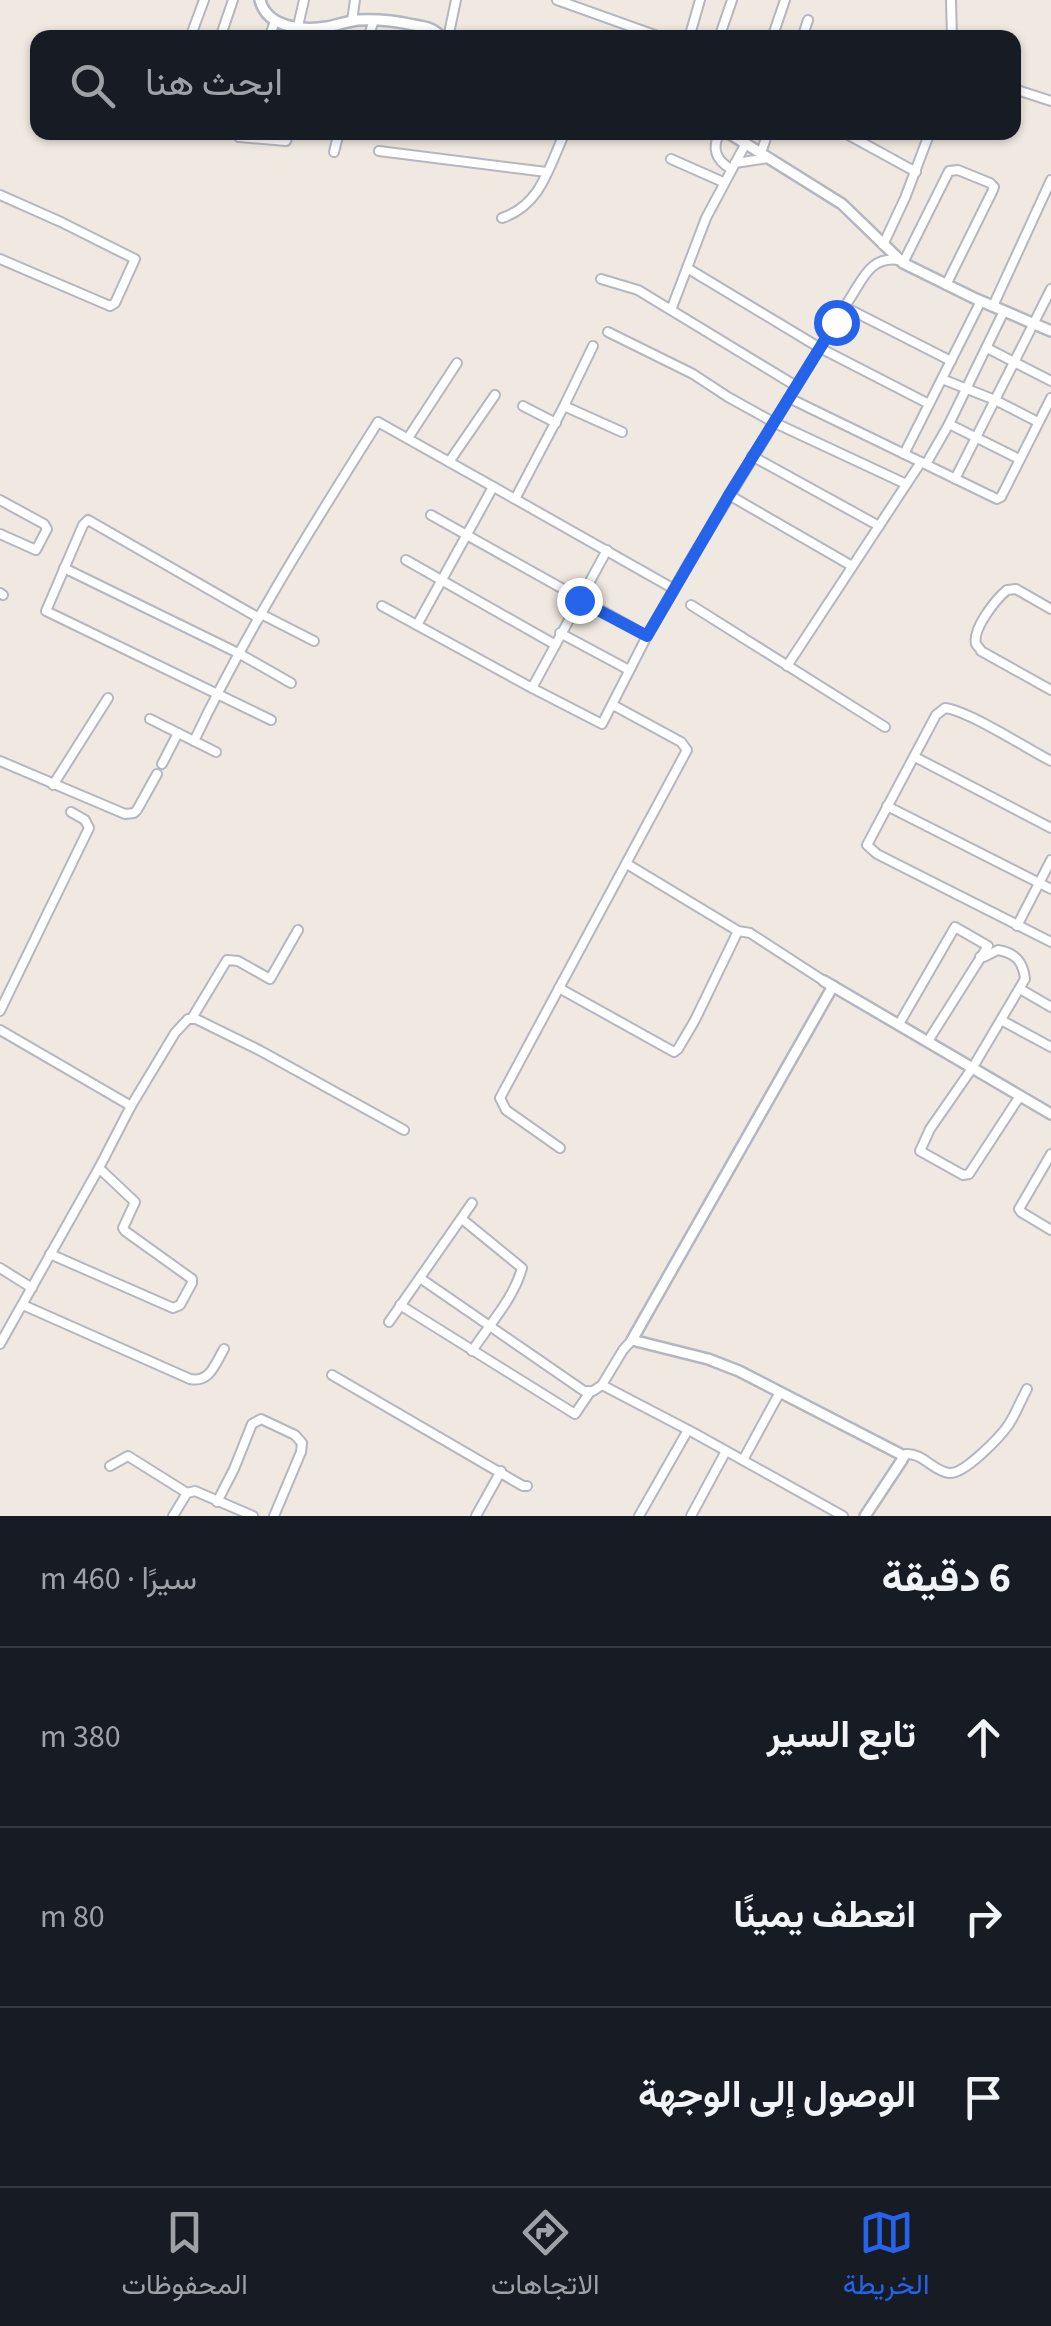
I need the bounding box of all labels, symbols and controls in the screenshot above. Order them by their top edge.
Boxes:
search box [30,30,1021,140]
text: ابحث هنا [145,56,283,110]
icon: search [65,58,120,113]
route start [814,300,860,346]
route end [557,578,603,624]
text: 6 دقيقة [881,1548,1011,1608]
text: سيرًا · 460 m [40,1556,197,1602]
text: تابع السير [767,1708,916,1762]
icon: ahead [956,1710,1011,1765]
text: 380 m [40,1714,121,1760]
text: انعطف يمينًا [733,1888,916,1942]
icon: right [956,1890,1011,1945]
text: 80 m [40,1894,105,1940]
text: الوصول إلى الوجهة [638,2068,916,2122]
icon: arrive [956,2070,1011,2125]
tab: المحفوظات [122,2205,248,2309]
tab: الاتجاهات [491,2205,600,2309]
tab: الخريطة [843,2205,929,2309]

